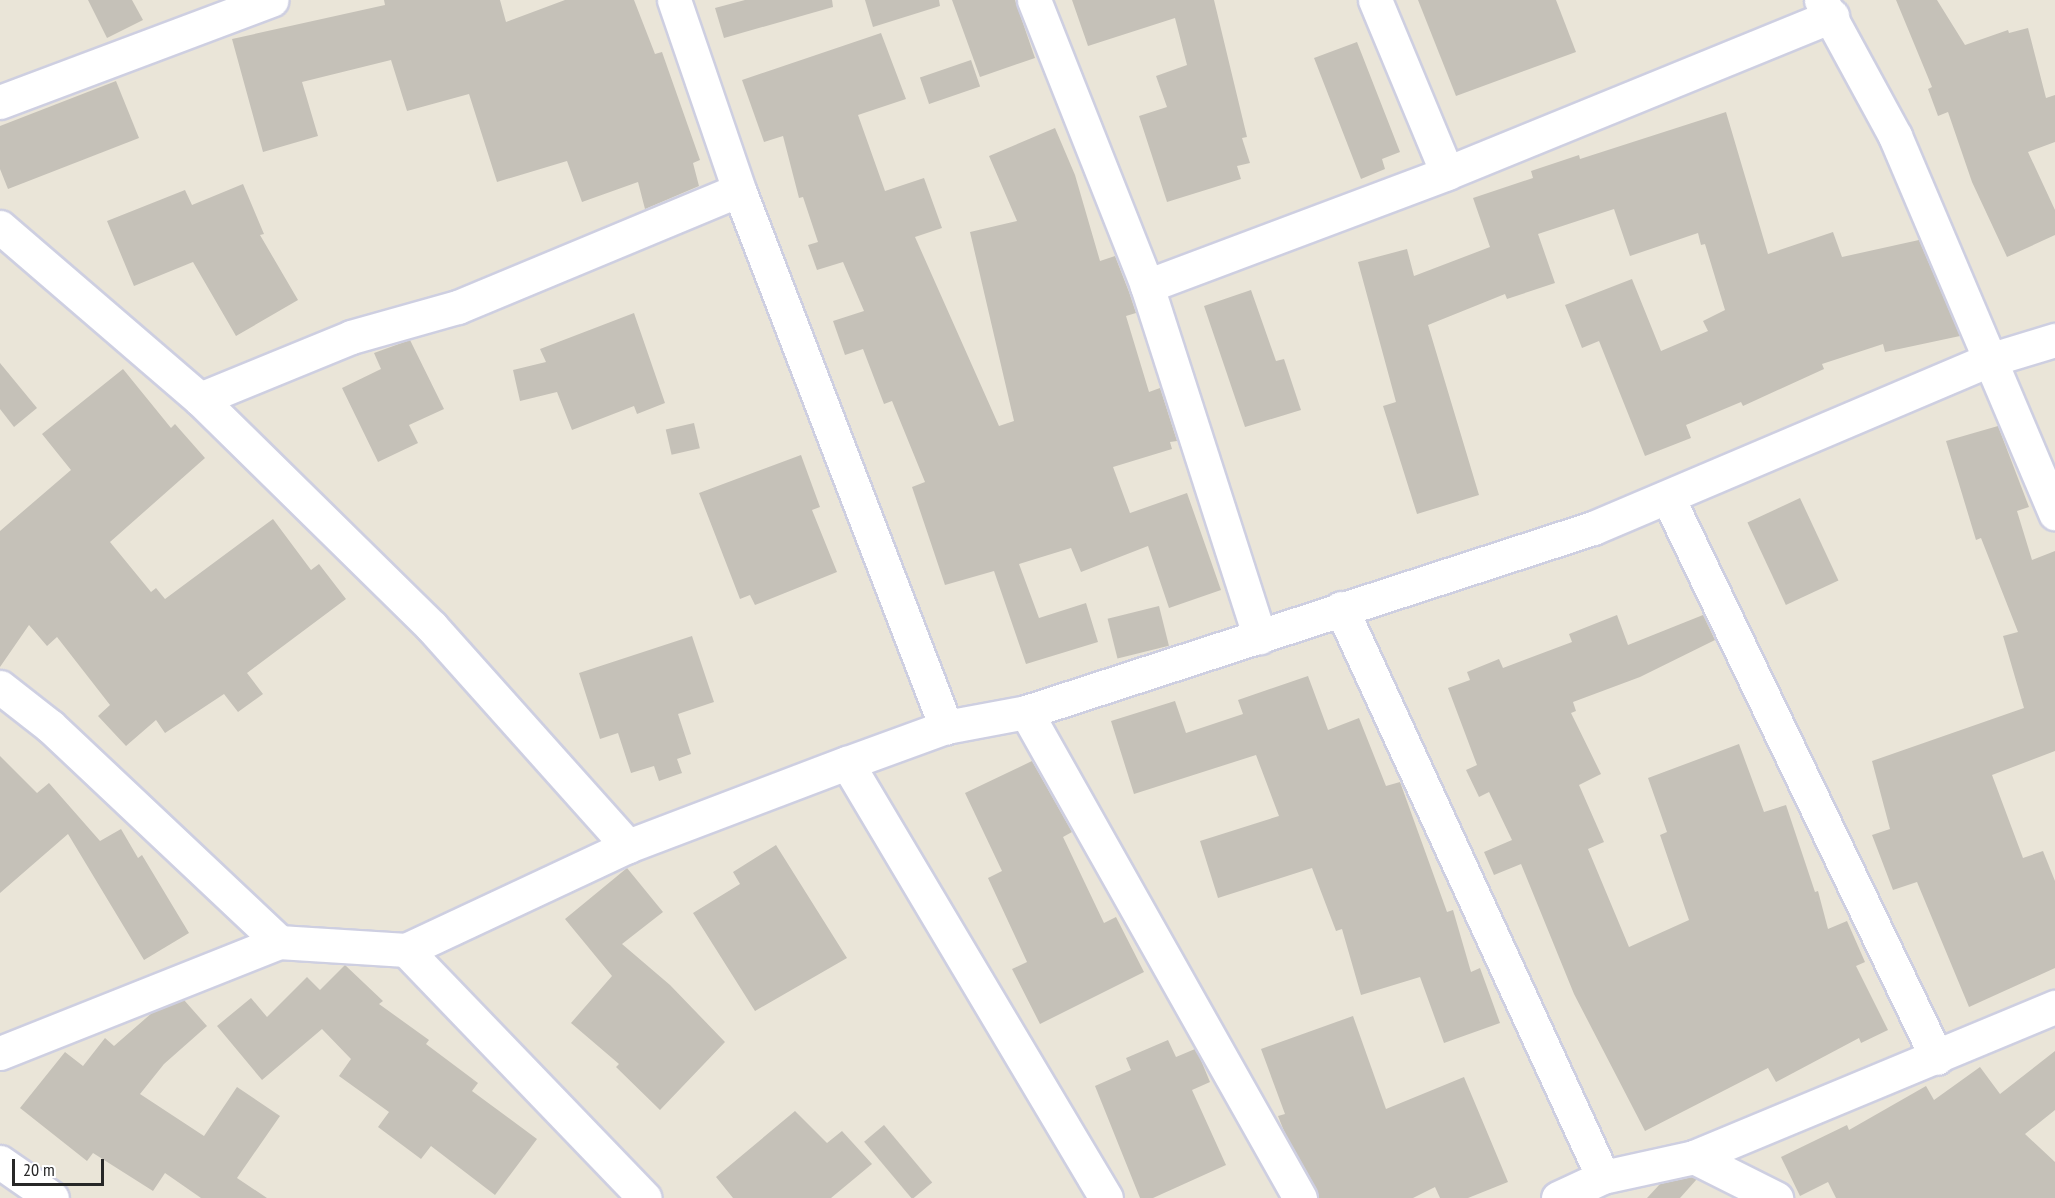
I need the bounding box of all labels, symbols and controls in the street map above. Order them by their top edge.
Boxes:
scale bar [15,1147,106,1185]
text: 20 m [23,1158,55,1181]

